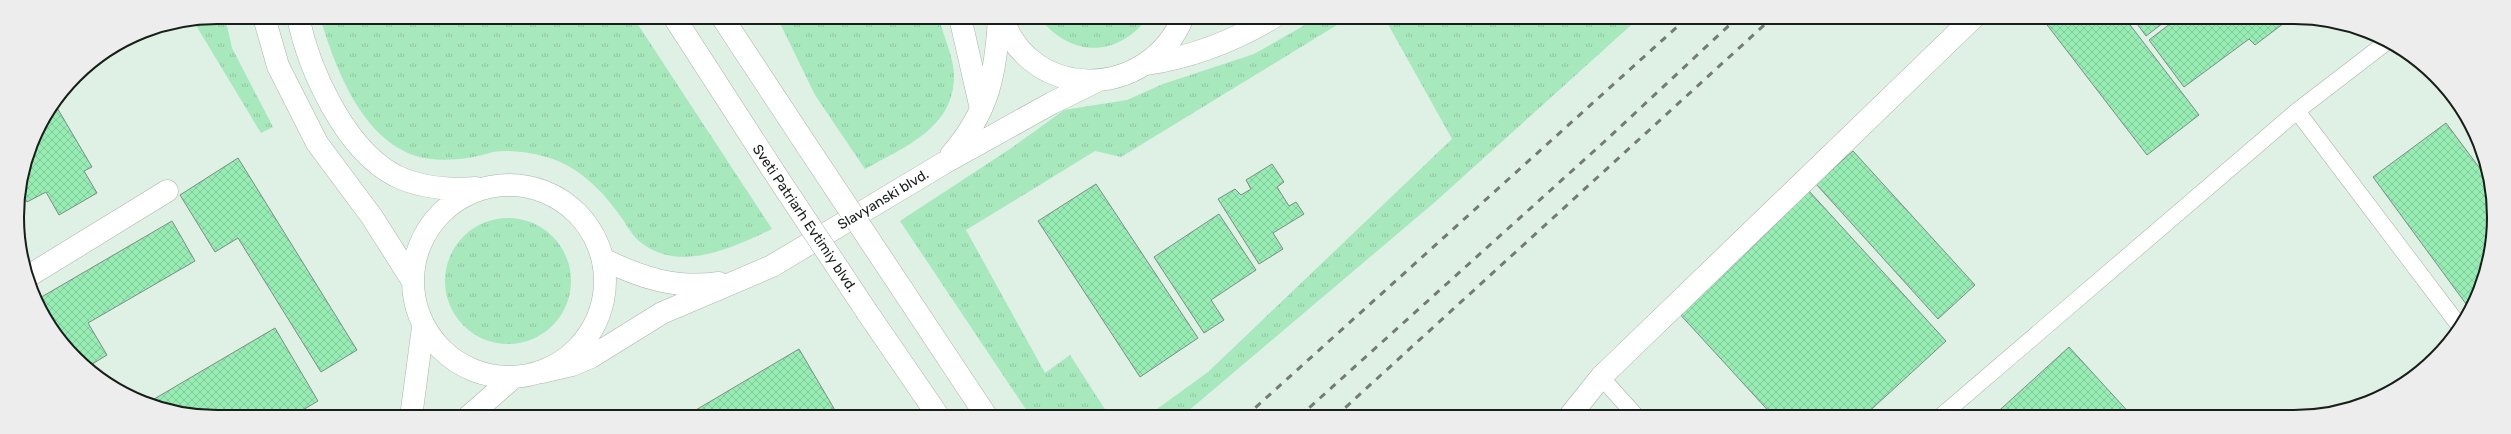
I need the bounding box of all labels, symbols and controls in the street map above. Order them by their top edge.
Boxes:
street label: Sveti Patriarh Evtimiy blvd. [749,141,860,295]
street label: Slavyanski blvd. [835,166,932,233]

